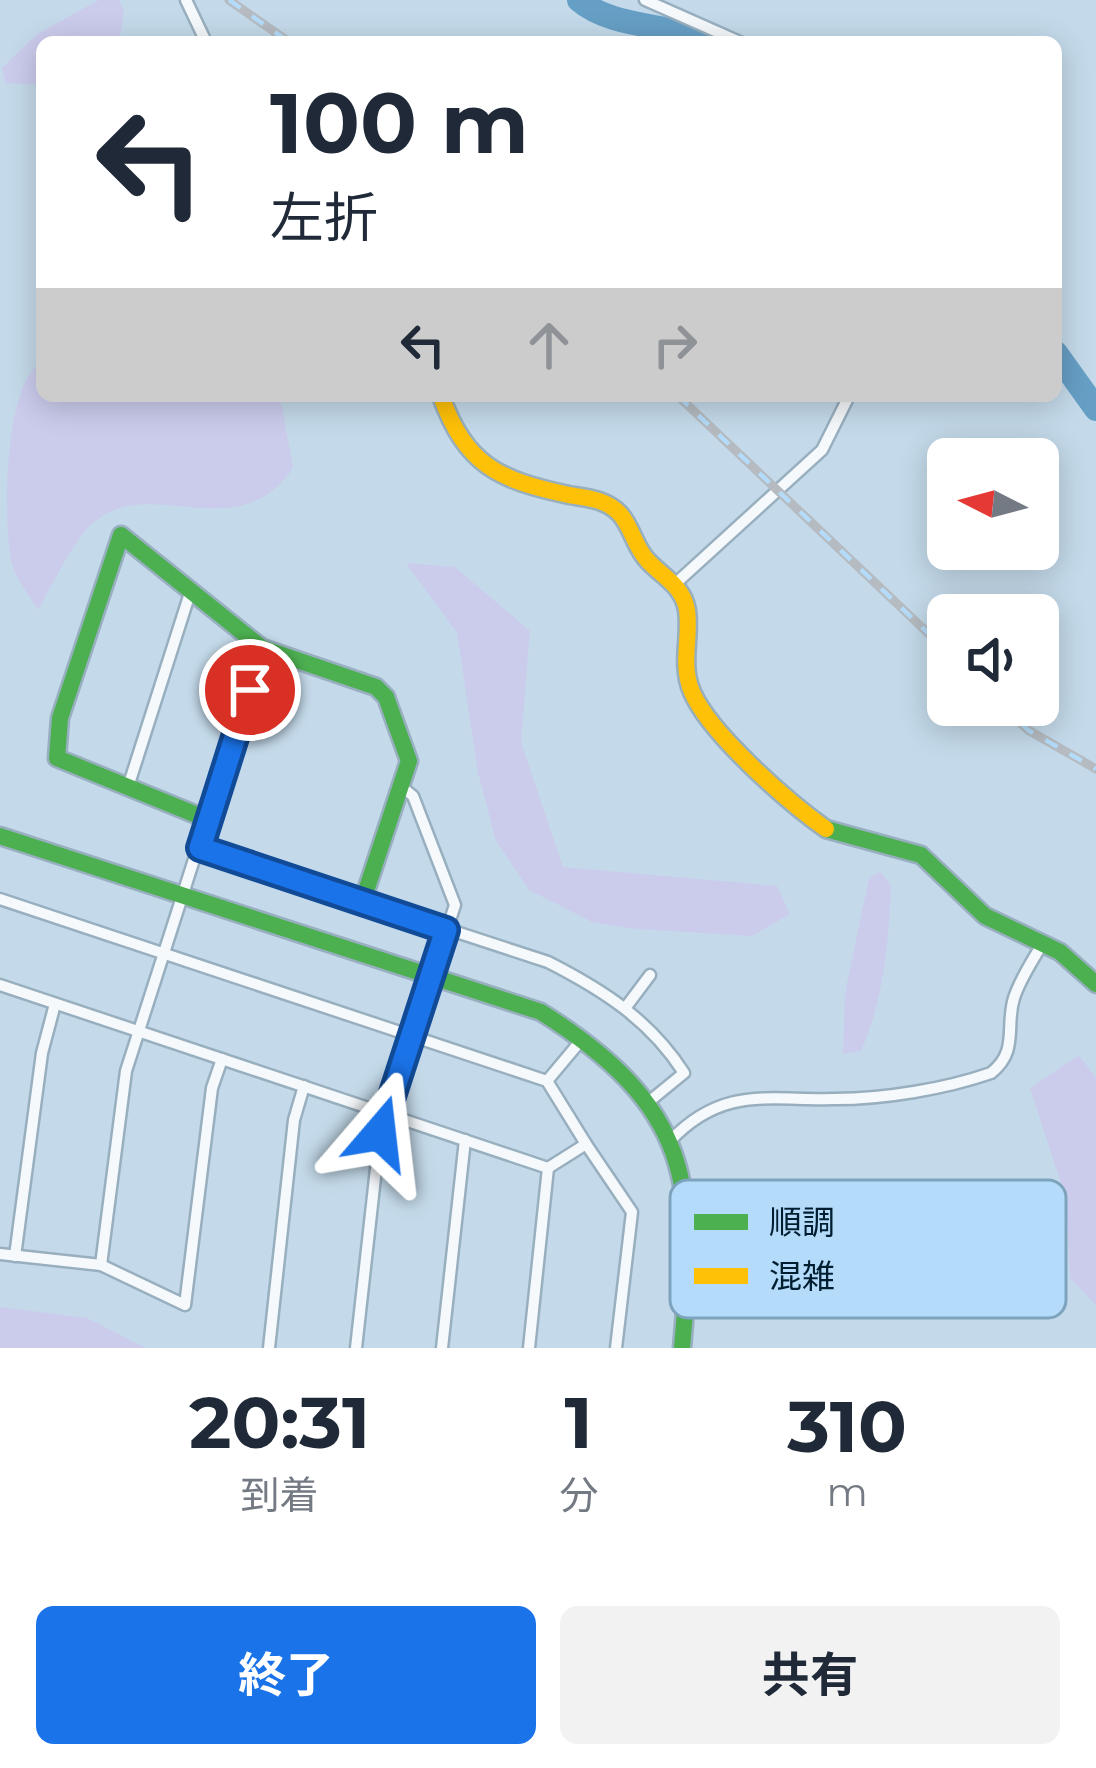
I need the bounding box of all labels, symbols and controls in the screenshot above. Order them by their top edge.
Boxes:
text: 100 m [270,72,529,174]
icon: left [72,84,228,240]
text: 左折 [270,185,378,251]
icon: left [390,312,456,378]
icon: ahead [516,312,582,378]
icon: right [642,312,708,378]
north arrow [927,438,1059,570]
map controls [927,438,1059,726]
button: sound [927,594,1059,726]
pin [199,639,301,741]
icon: arrive [217,657,283,723]
position arrow [317,1070,443,1196]
legend [670,1180,1066,1318]
text: 順調 [769,1202,835,1242]
text: 混雑 [769,1256,835,1296]
text: 20:31 [189,1378,370,1466]
text: 1 [565,1378,593,1466]
text: 310 [787,1382,907,1470]
text: m [826,1468,868,1516]
text: 到着 [241,1471,319,1519]
text: 分 [559,1471,598,1519]
button: 終了 [36,1606,536,1744]
button: 共有 [560,1606,1060,1744]

